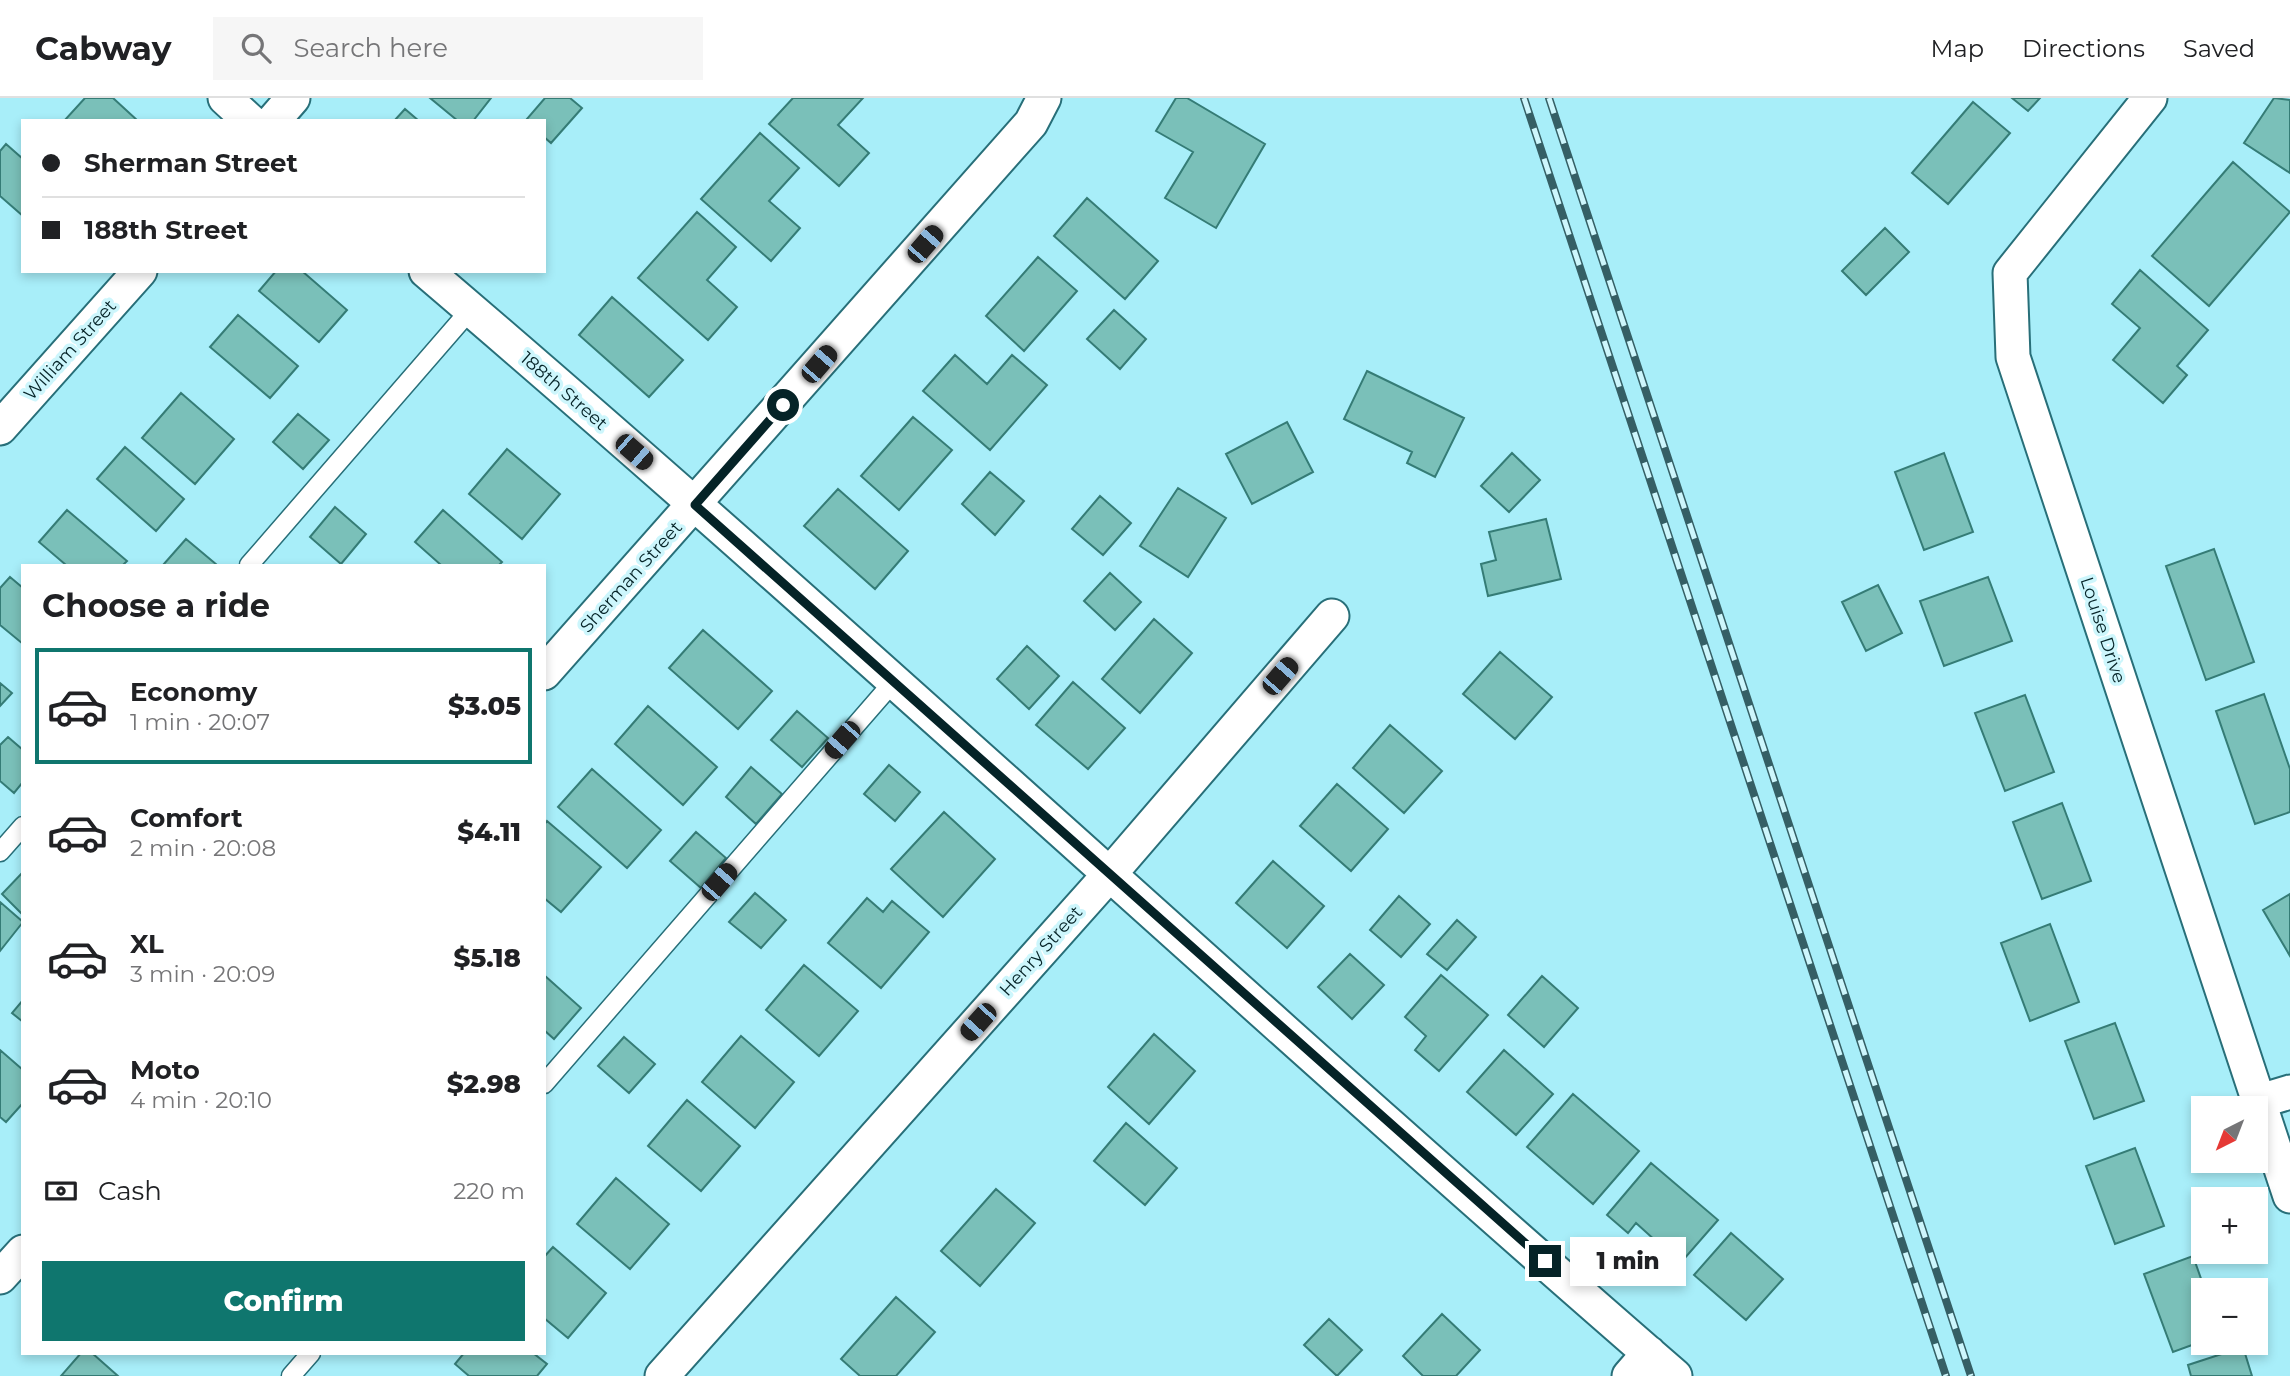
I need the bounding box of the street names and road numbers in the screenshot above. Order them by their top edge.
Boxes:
street label: William Street [19,295,121,405]
street label: 188th Street [516,347,612,435]
street label: Sherman Street [575,517,687,637]
street label: Louise Drive [2076,574,2131,686]
street label: Henry Street [995,901,1087,1001]

